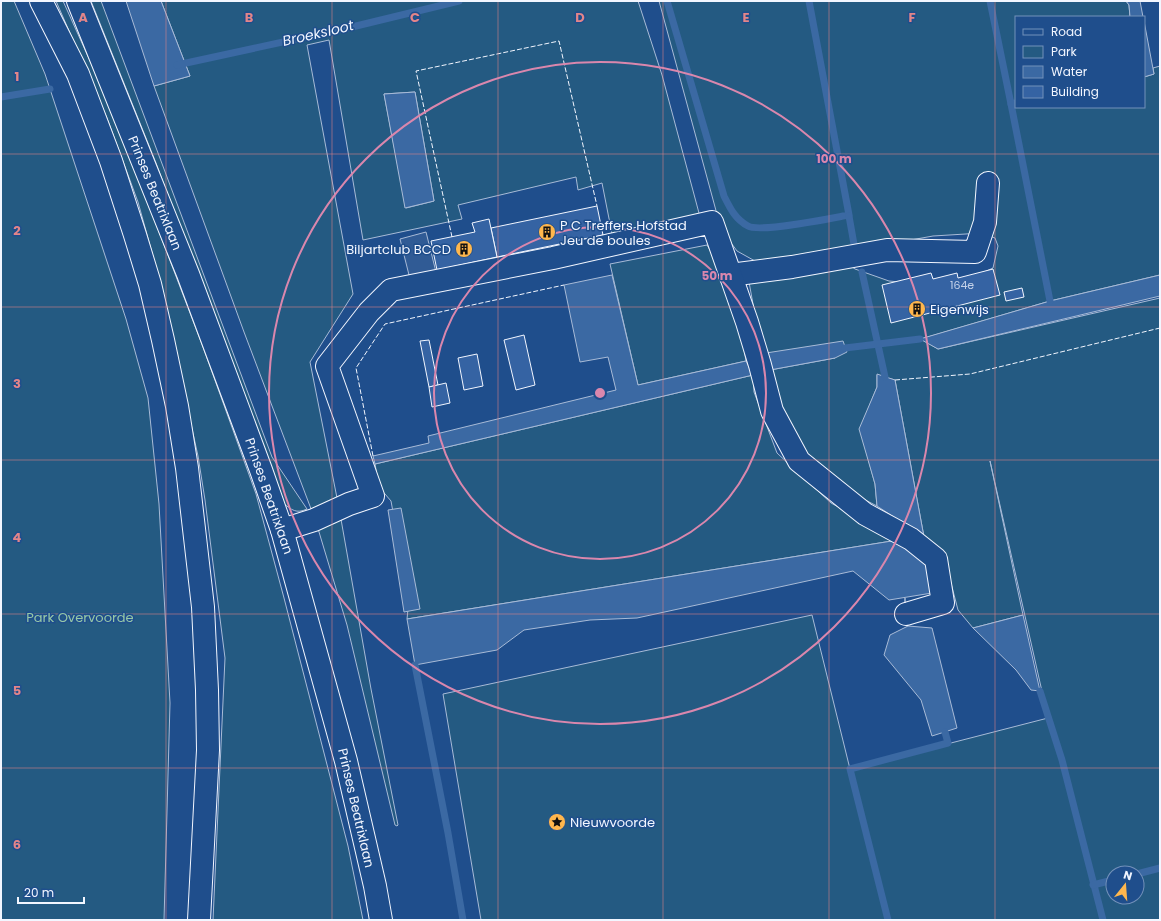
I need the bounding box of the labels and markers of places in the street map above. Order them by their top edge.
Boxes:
place label: P C Treffers Hofstad Jeu de boules [560,216,687,250]
building icon: P C Treffers Hofstad Jeu de boules [537,222,557,242]
building icon: Biljartclub BCCD [454,239,474,259]
place label: Biljartclub BCCD [346,240,451,259]
building icon: Eigenwijs [907,299,927,319]
place label: Eigenwijs [930,300,989,319]
centre of rings [593,386,607,400]
place icon: Nieuwvoorde [547,812,567,832]
place label: Nieuwvoorde [570,813,655,832]

